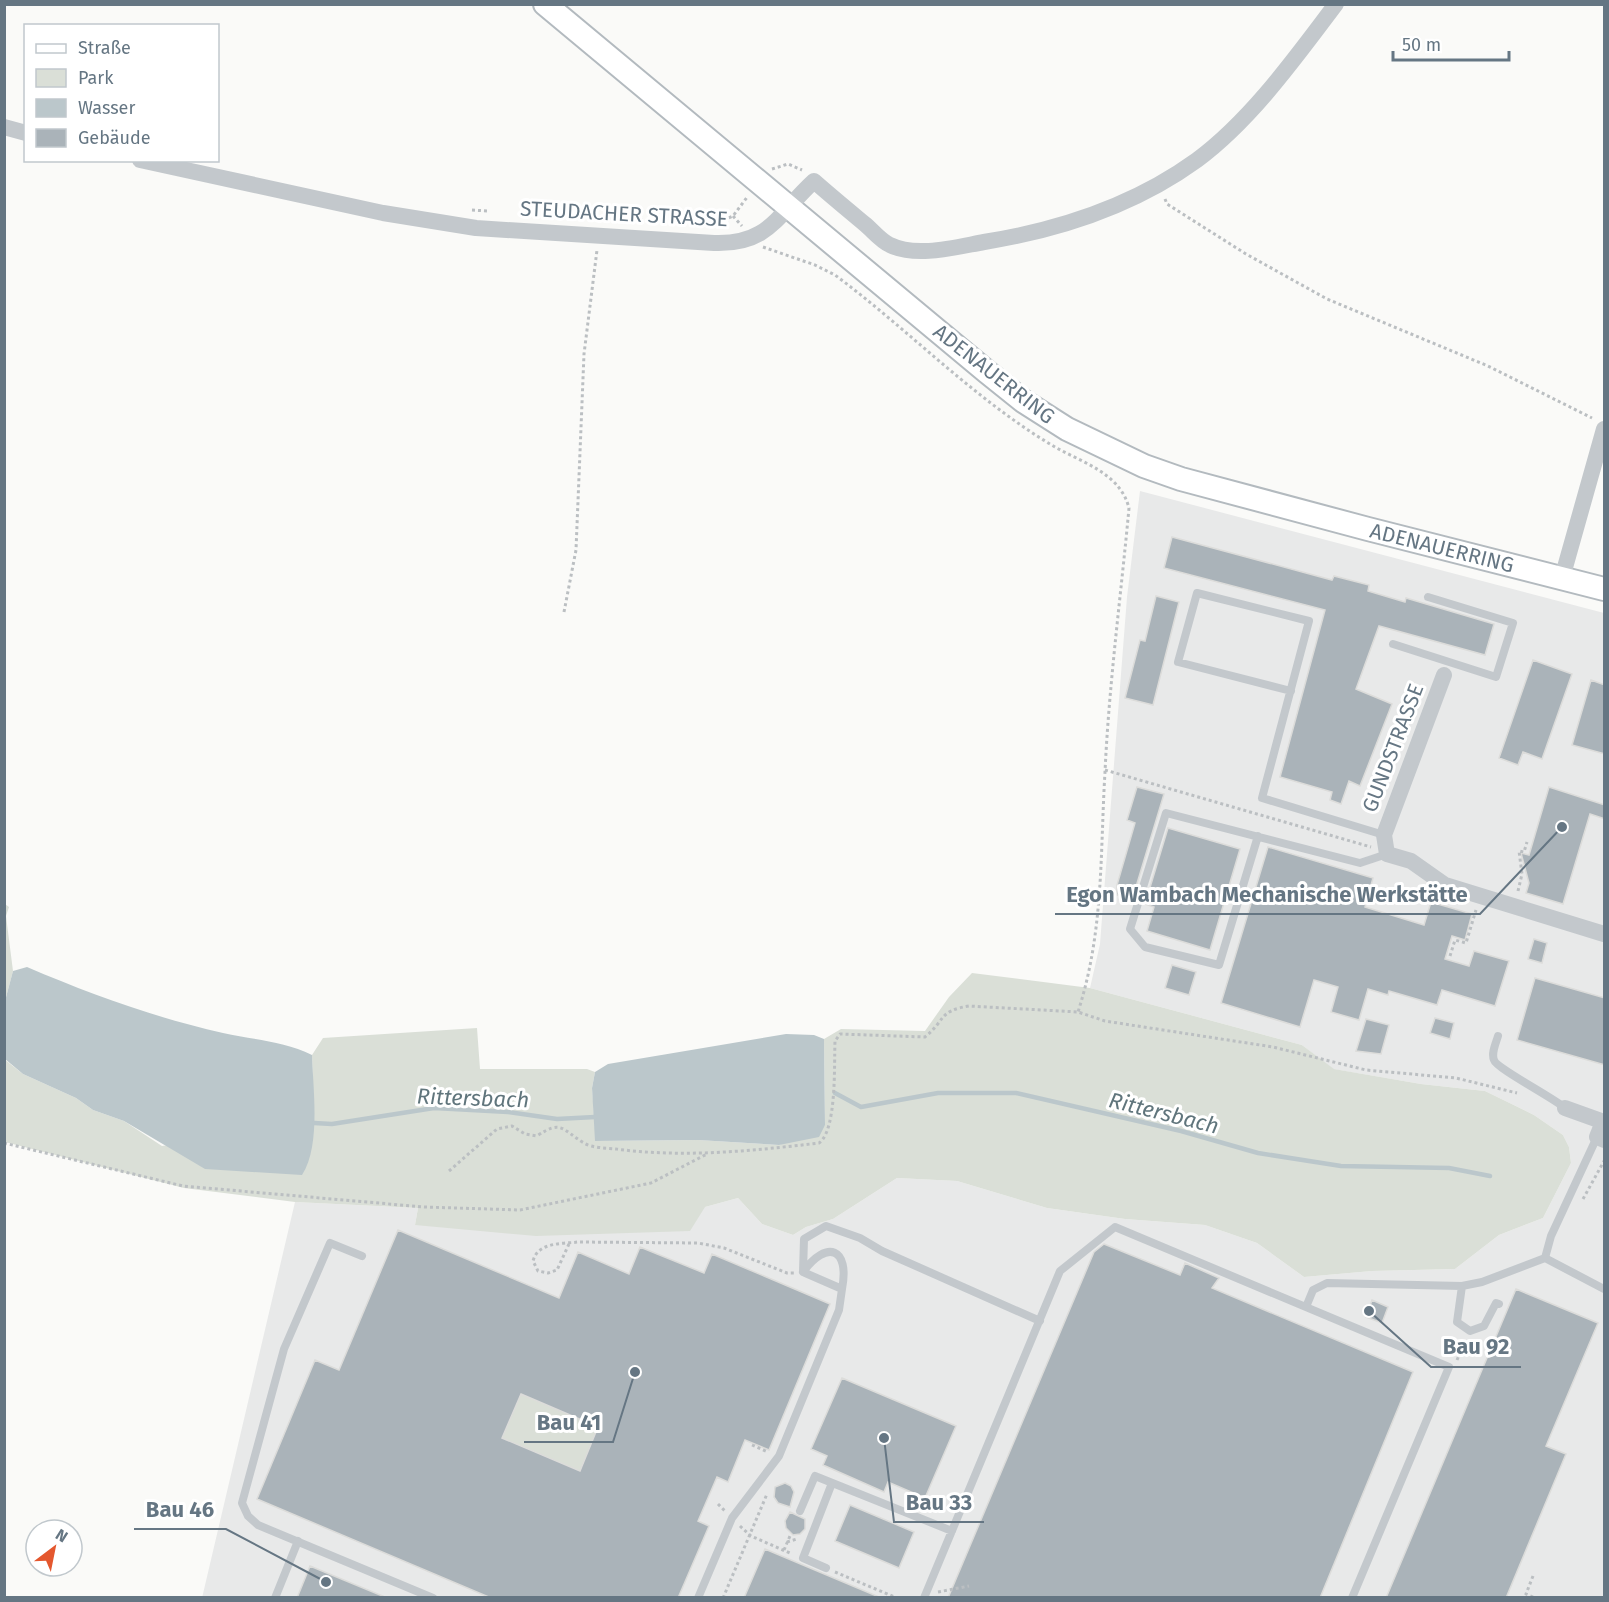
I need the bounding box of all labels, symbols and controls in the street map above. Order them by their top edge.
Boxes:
legend [24,24,219,162]
scale bar [1393,24,1508,62]
text: 50 m [1402,34,1441,56]
text: Straße [78,37,131,59]
text: Park [78,67,114,89]
text: Wasser [78,97,135,119]
text: Gebäude [78,127,151,149]
street label: STEUDACHER STRASSE [519,196,729,232]
street label: ADENAUERRING [928,318,1060,430]
street label: ADENAUERRING [1367,518,1517,578]
street label: GUNDSTRASSE [1357,680,1429,816]
callout: Egon Wambach Mechanische Werkstätte [1055,874,1480,914]
text: Egon Wambach Mechanische Werkstätte [1066,881,1468,908]
water label: Rittersbach [416,1083,530,1113]
water label: Rittersbach [1106,1086,1222,1140]
callout: Bau 92 [1431,1327,1521,1367]
text: Bau 92 [1443,1333,1509,1360]
callout: Bau 41 [524,1402,613,1442]
text: Bau 41 [537,1409,601,1436]
callout: Bau 33 [894,1482,984,1522]
callout: Bau 46 [134,1489,226,1529]
text: Bau 33 [906,1489,972,1516]
text: Bau 46 [146,1496,214,1523]
north arrow [24,1518,84,1578]
text: N [52,1525,71,1547]

